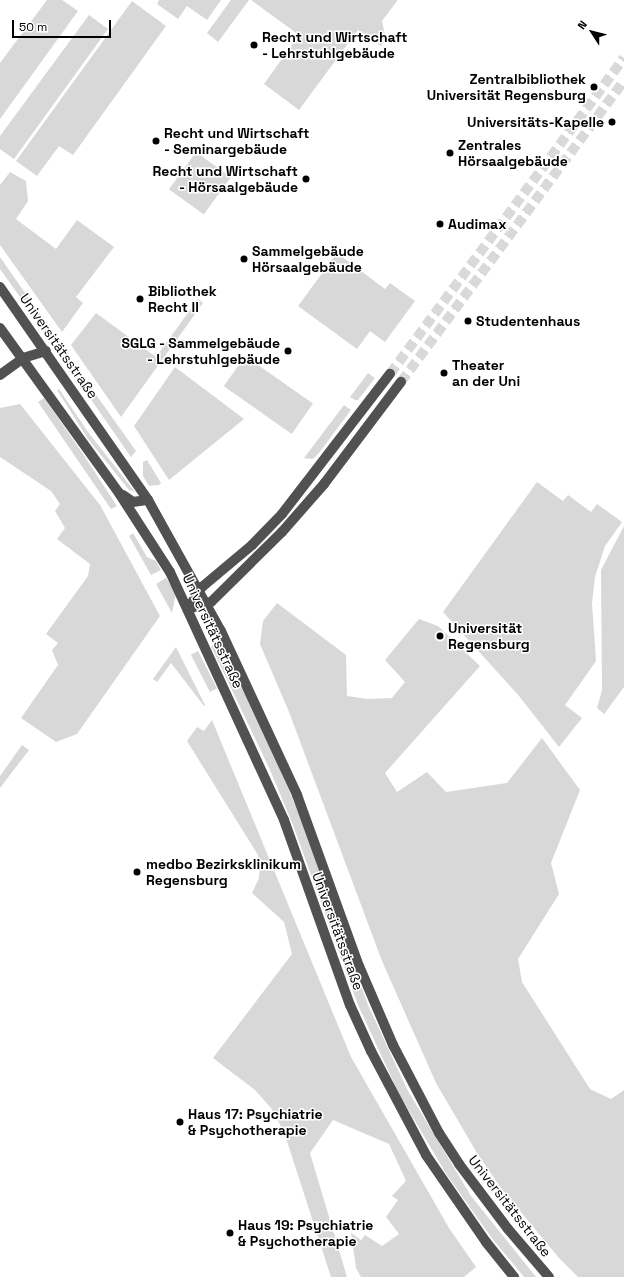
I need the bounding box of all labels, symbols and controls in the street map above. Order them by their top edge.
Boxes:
scale bar [14,12,113,38]
north arrow [572,12,612,52]
text: N [574,18,590,32]
text: 50 m [19,19,47,35]
place label: Recht und Wirtschaft - Lehrstuhlgebäude [262,29,408,62]
marker: Recht und Wirtschaft - Lehrstuhlgebäude [249,40,259,50]
place label: Zentralbibliothek Universität Regensburg [427,71,586,104]
marker: Zentralbibliothek Universität Regensburg [589,82,599,92]
place label: Universitäts-Kapelle [467,114,604,130]
marker: Universitäts-Kapelle [607,117,617,127]
place label: Recht und Wirtschaft - Seminargebäude [164,125,310,158]
marker: Recht und Wirtschaft - Seminargebäude [151,136,161,146]
place label: Zentrales Hörsaalgebäude [458,137,568,170]
marker: Zentrales Hörsaalgebäude [445,148,455,158]
place label: Recht und Wirtschaft - Hörsaalgebäude [152,163,298,196]
marker: Recht und Wirtschaft - Hörsaalgebäude [301,174,311,184]
place label: Audimax [448,216,506,232]
marker: Audimax [435,219,445,229]
place label: Sammelgebäude Hörsaalgebäude [252,243,364,276]
marker: Sammelgebäude Hörsaalgebäude [239,254,249,264]
place label: Bibliothek Recht II [148,283,217,316]
street label: Universitätsstraße [16,290,102,402]
marker: Bibliothek Recht II [135,294,145,304]
place label: Studentenhaus [476,313,580,329]
marker: Studentenhaus [463,316,473,326]
place label: SGLG - Sammelgebäude - Lehrstuhlgebäude [121,335,280,368]
marker: SGLG - Sammelgebäude - Lehrstuhlgebäude [283,346,293,356]
place label: Theater an der Uni [452,357,520,390]
marker: Theater an der Uni [439,368,449,378]
street label: Universitätsstraße [179,571,247,691]
place label: Universität Regensburg [448,620,530,652]
marker: Universität Regensburg [435,631,445,641]
place label: medbo Bezirksklinikum Regensburg [146,856,301,888]
marker: medbo Bezirksklinikum Regensburg [131,866,143,878]
street label: Universitätsstraße [309,870,367,992]
place label: Haus 17: Psychiatrie & Psychotherapie [188,1106,323,1138]
marker: Haus 17: Psychiatrie & Psychotherapie [175,1117,185,1127]
street label: Universitätsstraße [465,1152,555,1260]
place label: Haus 19: Psychiatrie & Psychotherapie [238,1217,373,1250]
marker: Haus 19: Psychiatrie & Psychotherapie [225,1228,235,1238]

